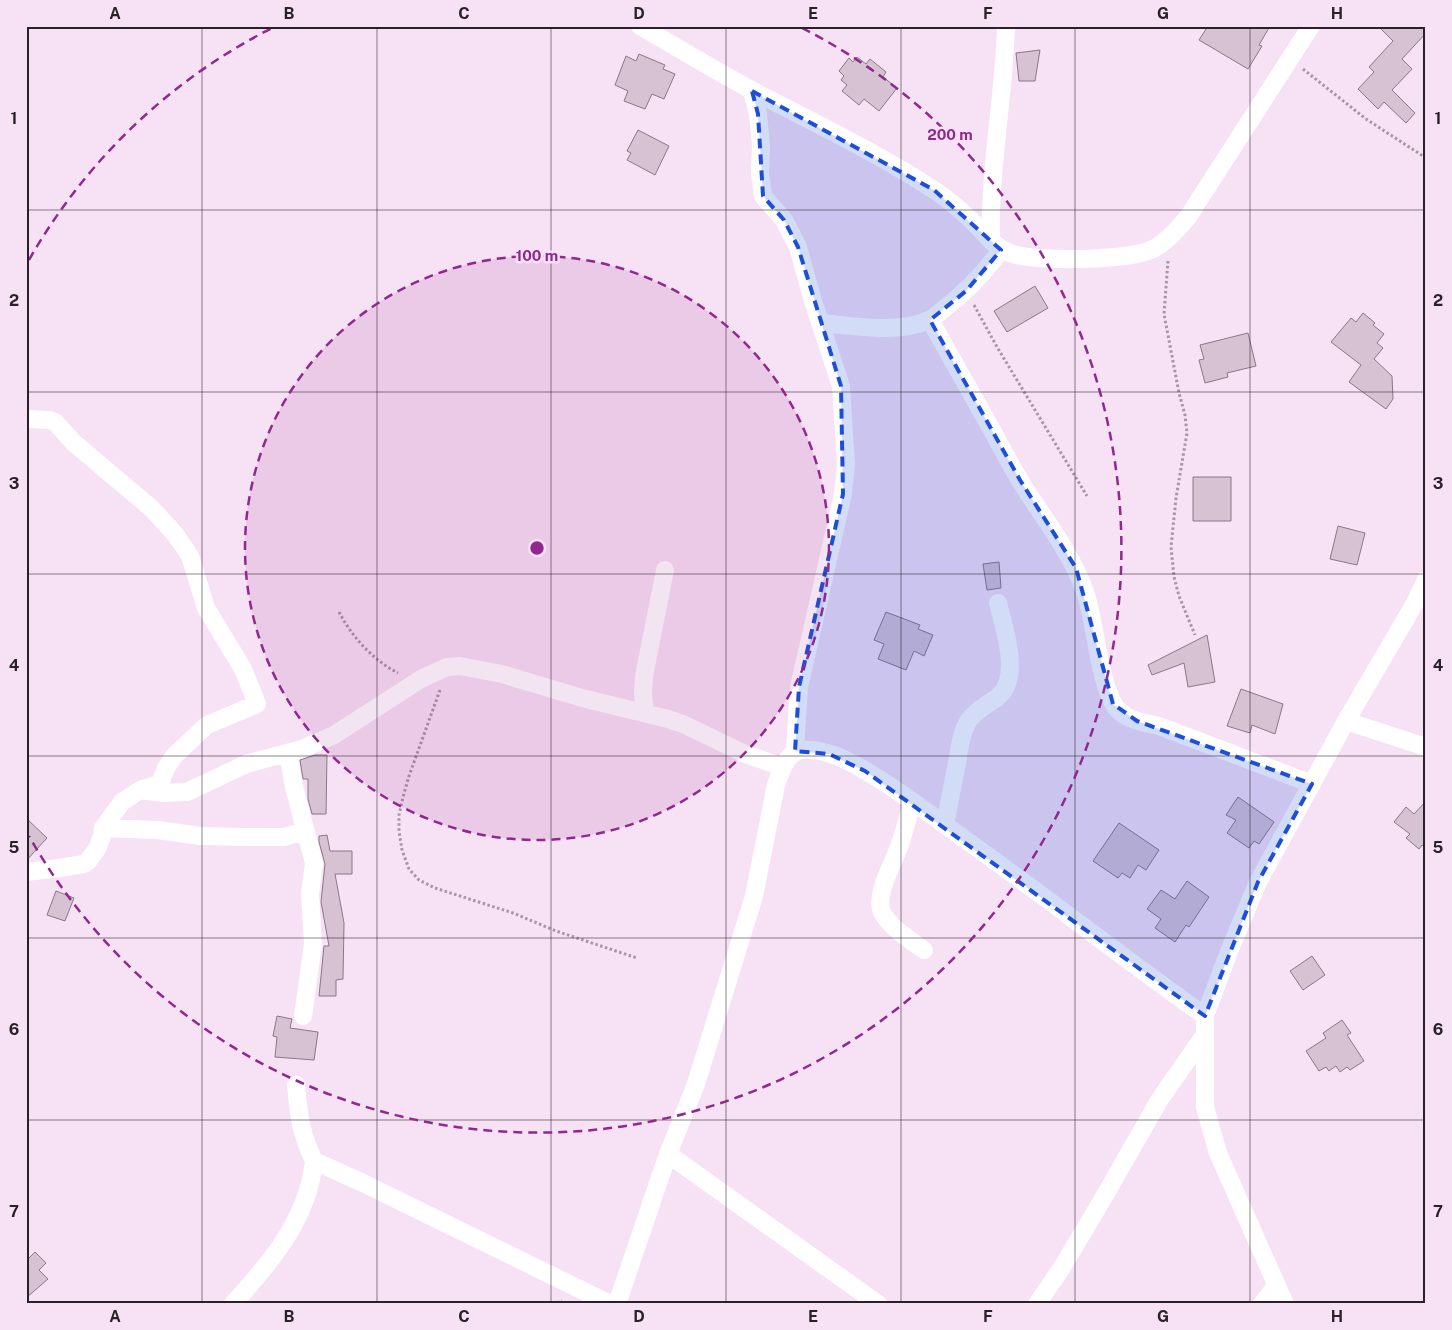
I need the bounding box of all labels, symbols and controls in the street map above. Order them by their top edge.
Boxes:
text: A [109,4,121,23]
text: B [284,4,295,23]
text: C [458,4,470,23]
text: D [633,4,645,23]
text: E [808,4,818,23]
text: F [983,4,993,23]
text: G [1157,4,1169,23]
text: H [1331,4,1343,23]
text: 1 [11,109,17,128]
text: 1 [1435,109,1441,128]
text: 200 m [927,126,973,143]
text: 100 m [516,247,558,264]
text: 2 [9,291,19,310]
text: 2 [1433,291,1443,310]
text: 3 [9,474,19,493]
text: 3 [1433,474,1443,493]
centre of rings [528,539,546,557]
text: 4 [9,656,20,675]
text: 4 [1433,656,1444,675]
text: 5 [9,838,20,857]
text: 5 [1433,838,1444,857]
text: 6 [9,1020,19,1039]
text: 6 [1433,1020,1443,1039]
text: 7 [9,1202,19,1221]
text: 7 [1433,1202,1443,1221]
text: A [109,1307,121,1326]
text: B [284,1307,295,1326]
text: C [458,1307,470,1326]
text: D [633,1307,645,1326]
text: E [808,1307,818,1326]
text: F [983,1307,993,1326]
text: G [1157,1307,1169,1326]
text: H [1331,1307,1343,1326]

